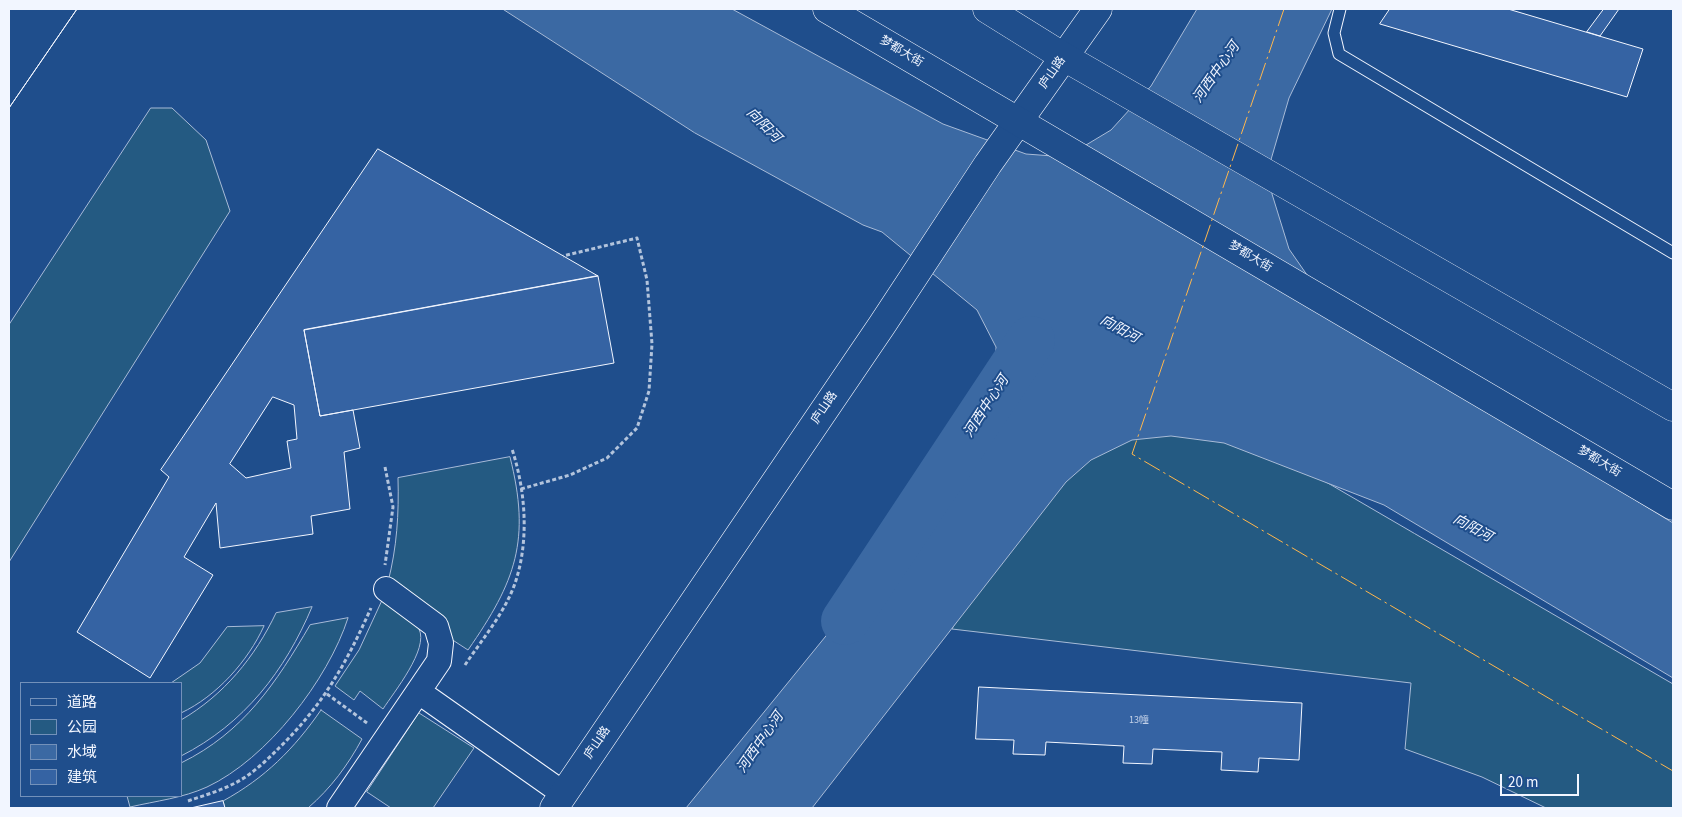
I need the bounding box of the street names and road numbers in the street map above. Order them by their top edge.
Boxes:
street label: 梦都大街 [877,33,925,71]
street label: 庐山路 [1037,54,1069,92]
street label: 梦都大街 [1226,238,1274,276]
street label: 庐山路 [809,389,841,427]
street label: 梦都大街 [1575,443,1623,481]
street label: 庐山路 [582,724,614,762]

